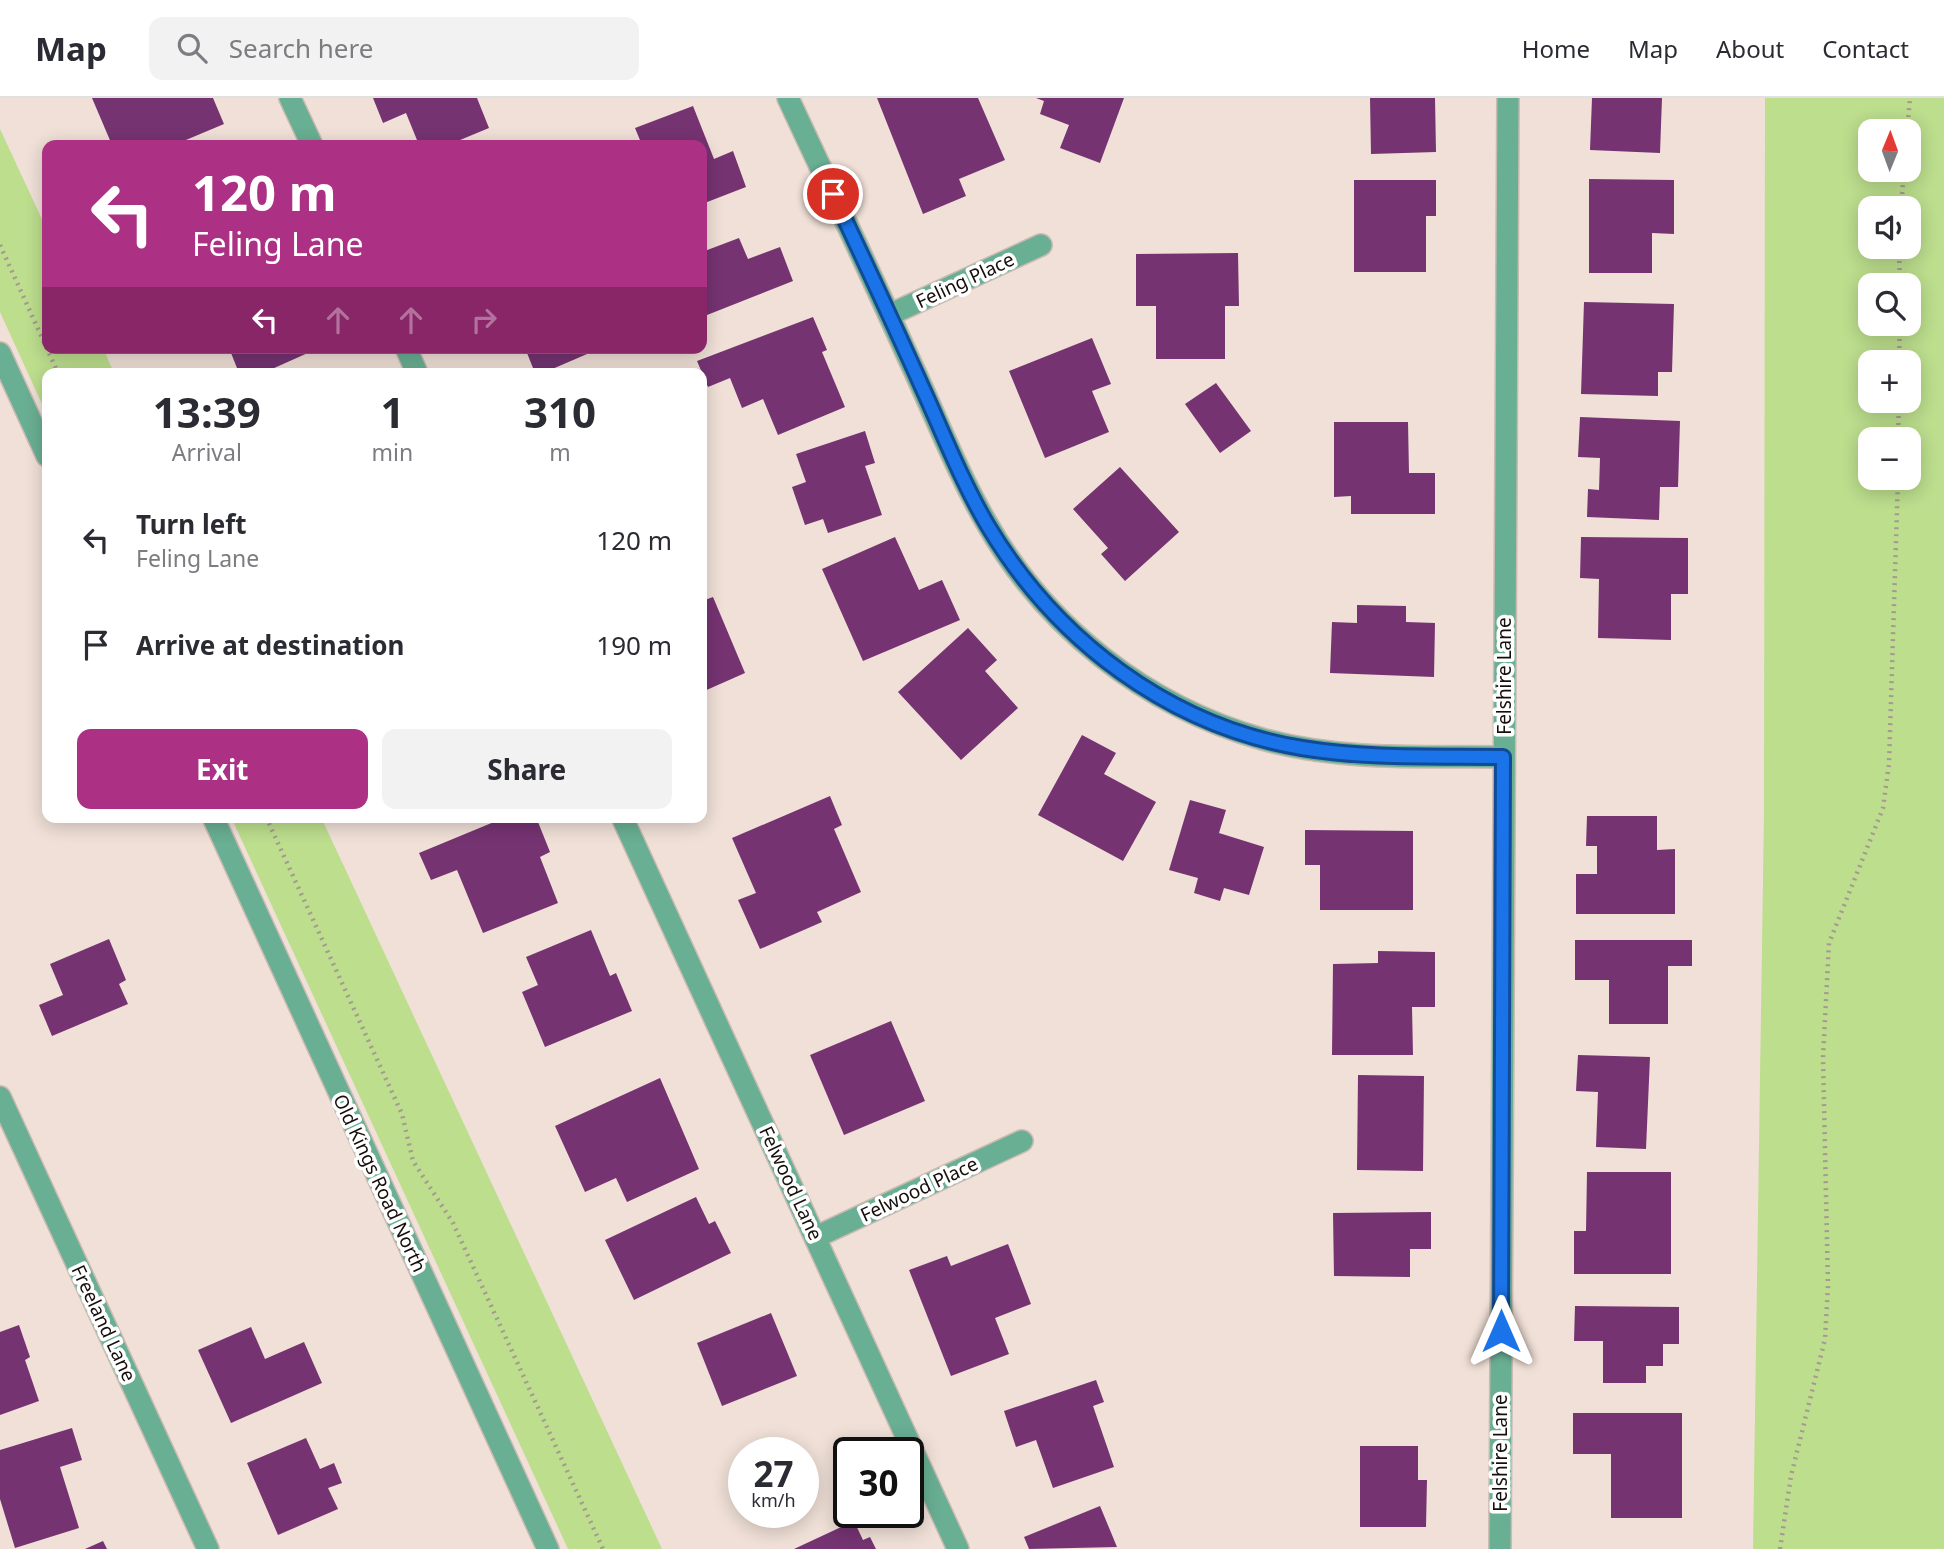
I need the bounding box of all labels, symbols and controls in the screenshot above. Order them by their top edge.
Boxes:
search box [149,17,639,80]
text: Map [35,26,107,71]
icon: search [173,29,211,67]
text: Search here [229,30,373,66]
text: Home [1522,32,1590,65]
text: Map [1628,32,1678,65]
text: About [1716,32,1784,65]
text: Contact [1822,32,1909,65]
north arrow [1858,119,1922,182]
map controls [1858,119,1921,490]
text: 120 m [192,159,337,225]
pin [803,164,863,224]
icon: left [77,168,168,259]
icon: arrive [814,175,852,213]
button: sound [1858,196,1921,259]
text: Feling Lane [192,222,364,265]
street label: Feling Place [912,246,1018,314]
button: search [1858,273,1921,336]
icon: left [246,301,284,339]
icon: ahead [319,301,357,339]
icon: ahead [392,301,430,339]
icon: right [465,301,503,339]
button: + [1858,350,1921,413]
text: 13:39 [153,383,261,440]
text: 1 [380,383,404,440]
text: 310 [524,383,596,440]
button: − [1858,427,1921,490]
text: Arrival [172,436,242,468]
text: min [372,436,413,468]
text: m [549,436,571,468]
text: Turn left [136,506,247,542]
icon: left [77,521,115,559]
text: 120 m [596,522,672,558]
text: Feling Lane [136,542,259,574]
street label: Felshire Lane [1491,617,1517,735]
icon: arrive [77,626,115,664]
text: Arrive at destination [136,627,405,663]
text: 190 m [596,627,672,663]
button: Exit [77,729,368,809]
button: Share [382,729,672,809]
street label: Old Kings Road North [327,1090,433,1276]
street label: Felwood Lane [753,1122,829,1244]
street label: Felwood Place [856,1150,982,1228]
street label: Freeland Lane [66,1261,142,1385]
position arrow [1464,1294,1538,1368]
street label: Felshire Lane [1487,1394,1513,1512]
speed limit sign: 30 [833,1437,924,1528]
text: 27 [753,1450,794,1497]
text: km/h [751,1488,796,1512]

